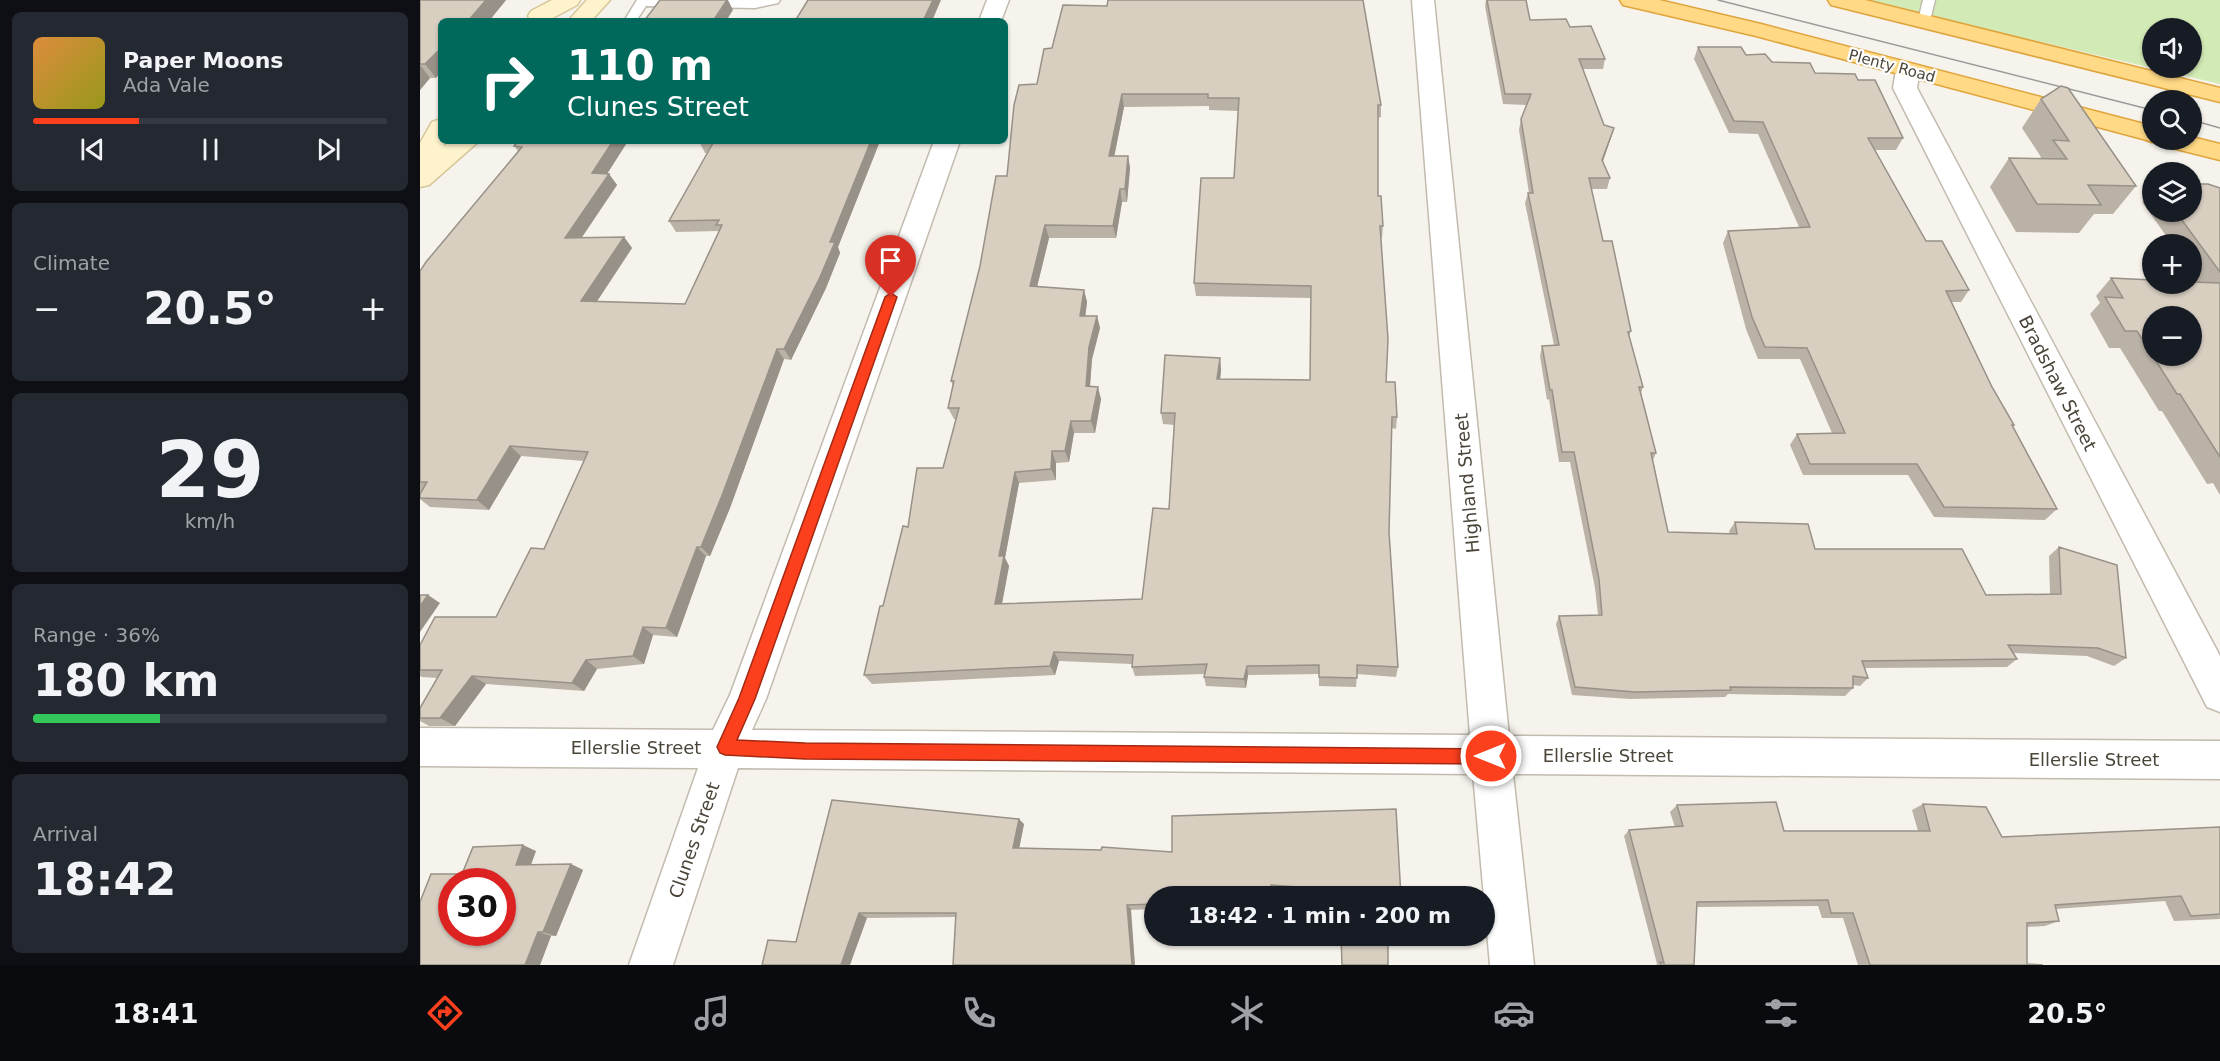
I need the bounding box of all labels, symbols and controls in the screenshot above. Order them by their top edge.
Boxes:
map controls [2142,18,2202,366]
button: sound [2142,18,2202,78]
text: 110 m [567,41,713,90]
icon: right [468,42,546,120]
street label: Plenty Road [1847,46,1937,86]
text: Paper Moons [123,48,283,73]
text: Ada Vale [123,73,210,97]
button: search [2142,90,2202,150]
text: Clunes Street [567,91,749,122]
icon: previous [76,133,109,166]
icon: pause [194,133,227,166]
icon: next [312,133,345,166]
button: layers [2142,162,2202,222]
button: + [2142,234,2202,294]
pin [865,235,916,297]
icon: arrive [874,244,907,277]
text: Climate [33,251,110,275]
text: 20.5° [143,282,277,335]
text: − [33,289,61,328]
text: + [359,289,387,328]
button: − [2142,306,2202,366]
street label: Bradshaw Street [2015,312,2101,454]
street label: Highland Street [1450,412,1484,554]
text: 29 [156,425,264,515]
text: km/h [185,509,235,533]
text: Range · 36% [33,623,160,647]
text: 180 km [33,654,219,707]
position arrow [1459,724,1523,788]
street label: Ellerslie Street [571,737,701,758]
street label: Ellerslie Street [1543,745,1673,766]
street label: Ellerslie Street [2029,749,2159,770]
street label: Clunes Street [664,779,724,901]
text: Arrival [33,822,98,846]
text: 18:42 [33,853,176,906]
speed limit sign: 30 [438,868,516,946]
text: 18:42 · 1 min · 200 m [1188,903,1451,928]
icon: directions [424,992,466,1034]
icon: music [691,992,733,1034]
icon: phone [958,992,1000,1034]
icon: climate [1226,992,1268,1034]
icon: car [1493,992,1535,1034]
icon: filters [1760,992,1802,1034]
text: 18:41 [113,998,199,1029]
text: 20.5° [2027,998,2107,1029]

